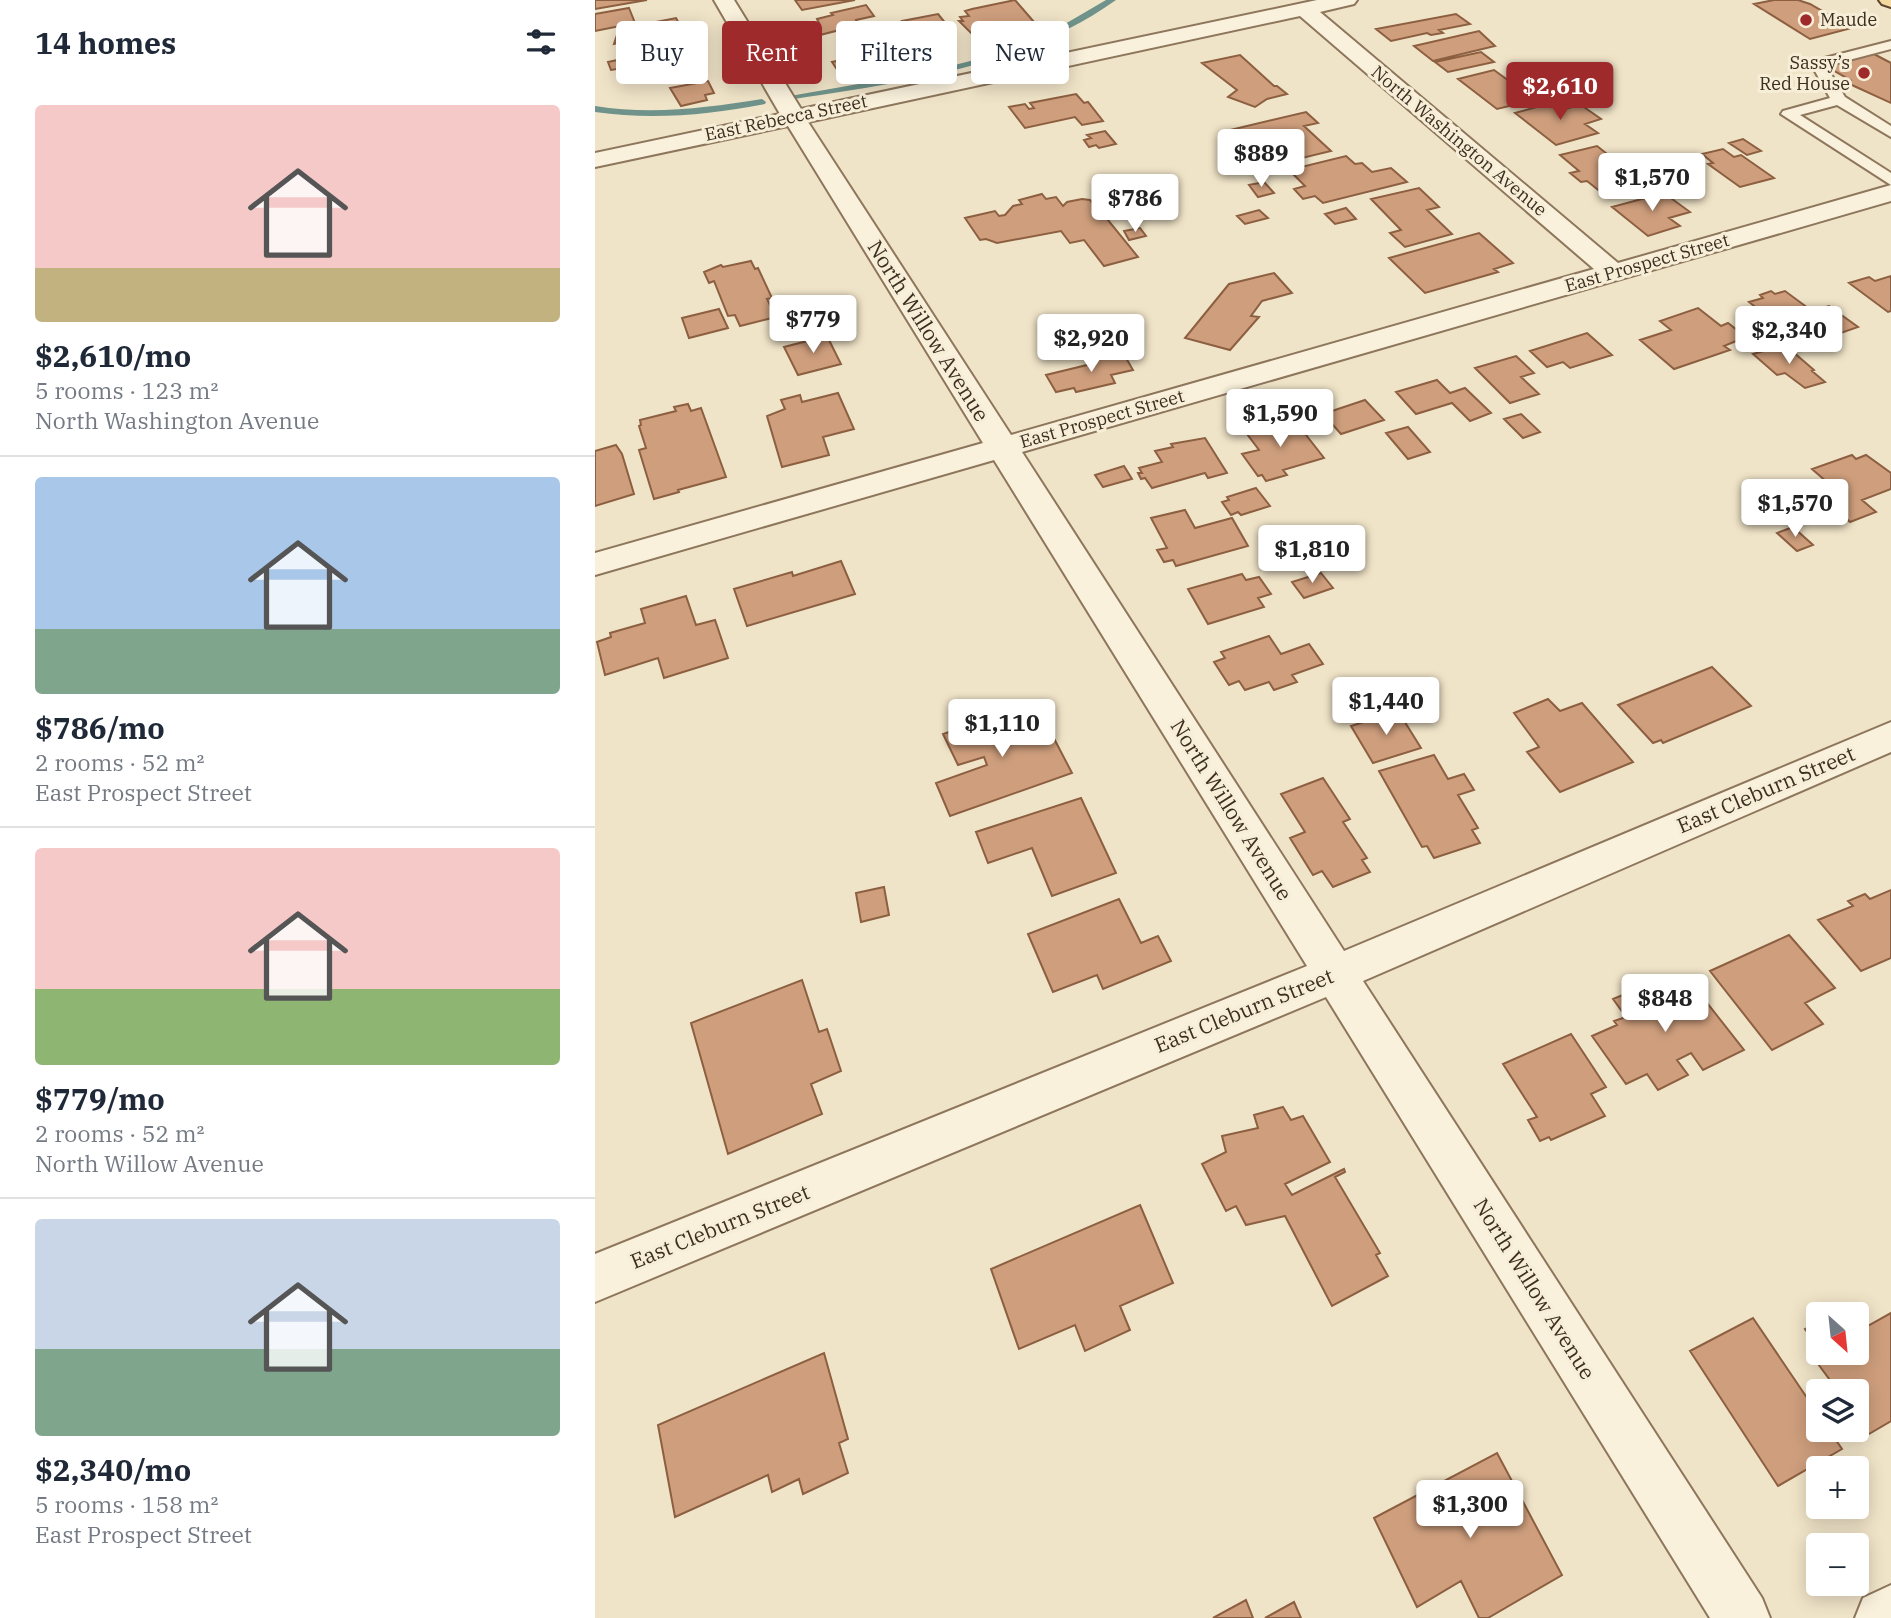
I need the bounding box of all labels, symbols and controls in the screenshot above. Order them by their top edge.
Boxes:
place label: Maude [1820,8,1877,31]
marker: Maude [1798,12,1814,28]
chip: Buy [616,21,708,84]
chip: Rent [722,21,822,84]
chip: Filters [836,21,957,84]
chip: New [971,21,1069,84]
text: 14 homes [35,23,176,62]
icon: filters [522,23,560,61]
place label: Sassy’s Red House [1759,51,1850,95]
street label: North Washington Avenue [1367,60,1552,221]
pin: $2,610 [1503,62,1617,122]
marker: Sassy’s Red House [1856,65,1872,81]
text: $2,610 [1522,70,1598,100]
street label: East Rebecca Street [703,89,869,146]
pin: $889 [1220,130,1302,189]
text: $889 [1233,137,1289,167]
icon: home [235,150,361,276]
pin: $1,570 [1595,154,1709,213]
text: $1,570 [1614,161,1690,191]
pin: $786 [1094,174,1176,234]
text: $786 [1107,182,1163,212]
street label: East Prospect Street [1562,228,1732,297]
street label: North Willow Avenue [862,234,996,426]
pin: $779 [772,296,854,355]
text: $779 [785,303,841,333]
pin: $2,340 [1732,306,1846,366]
pin: $2,920 [1034,314,1148,374]
text: $2,340 [1751,314,1827,344]
text: $2,920 [1053,322,1129,352]
text: $2,610/mo [35,336,191,375]
text: 5 rooms · 123 m² [35,375,218,405]
street label: East Prospect Street [1017,384,1187,453]
pin: $1,590 [1223,390,1337,449]
text: $1,590 [1242,397,1318,427]
text: North Washington Avenue [35,405,319,435]
pin: $1,570 [1738,480,1852,539]
text: $1,570 [1757,487,1833,517]
icon: home [235,522,361,648]
pin: $1,810 [1255,526,1369,585]
text: $1,810 [1274,533,1350,563]
pin: $1,440 [1329,678,1443,737]
text: $1,440 [1348,685,1424,715]
pin: $1,110 [945,700,1059,759]
text: $1,110 [964,707,1040,737]
text: $786/mo [35,708,165,747]
street label: North Willow Avenue [1165,713,1299,905]
street label: East Cleburn Street [1672,739,1859,839]
text: 2 rooms · 52 m² [35,747,205,777]
text: East Prospect Street [35,777,252,807]
icon: home [235,893,361,1019]
street label: East Cleburn Street [1150,961,1337,1059]
pin: $848 [1624,974,1706,1034]
text: $848 [1637,982,1693,1012]
text: $779/mo [35,1079,165,1118]
text: 2 rooms · 52 m² [35,1118,205,1148]
text: North Willow Avenue [35,1148,264,1178]
street label: East Cleburn Street [626,1177,813,1275]
street label: North Willow Avenue [1468,1192,1602,1384]
icon: home [235,1264,361,1390]
north arrow [1806,1302,1869,1365]
map controls [1806,1302,1869,1596]
button: layers [1806,1379,1869,1442]
text: $2,340/mo [35,1450,191,1489]
button: + [1806,1456,1869,1519]
pin: $1,300 [1413,1480,1527,1540]
text: $1,300 [1432,1488,1508,1518]
text: 5 rooms · 158 m² [35,1489,218,1519]
text: East Prospect Street [35,1519,252,1549]
button: − [1806,1533,1869,1596]

